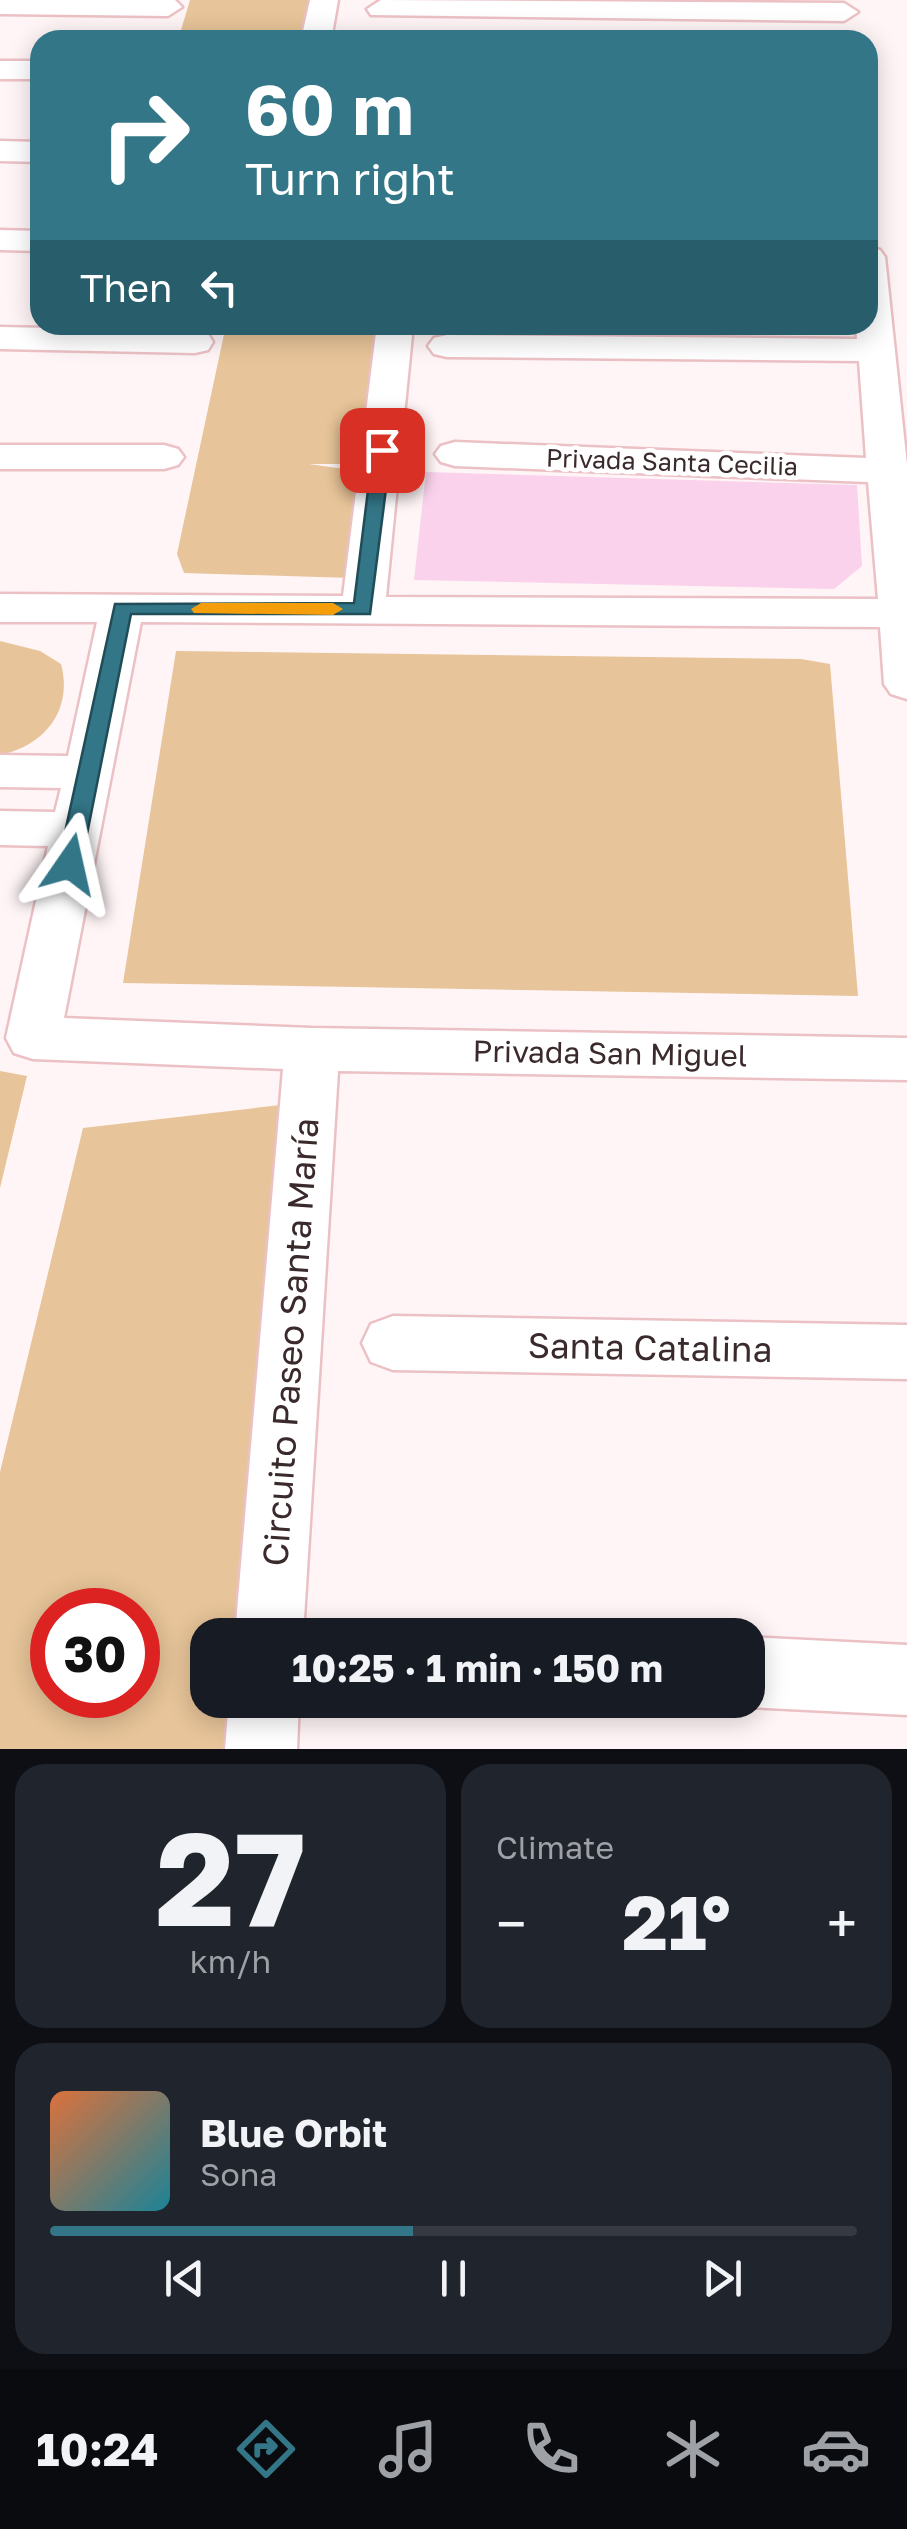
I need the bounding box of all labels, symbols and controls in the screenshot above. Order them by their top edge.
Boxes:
text: 60 m [245,66,414,150]
icon: right [80,70,210,200]
text: Turn right [245,151,455,205]
icon: left [192,260,247,315]
text: Then [80,265,172,310]
pin [340,408,425,493]
icon: arrive [355,423,410,478]
street label: Privada Santa Cecilia [545,442,799,481]
position arrow [18,812,122,916]
street label: Privada San Miguel [472,1033,748,1073]
street label: Circuito Paseo Santa María [253,1116,327,1568]
street label: Santa Catalina [527,1324,773,1370]
speed limit sign: 30 [30,1588,160,1718]
text: 10:25 · 1 min · 150 m [292,1645,663,1690]
text: 27 [155,1799,306,1955]
text: Climate [496,1828,614,1866]
text: 21° [622,1876,731,1967]
text: − [496,1890,526,1956]
text: + [827,1890,857,1956]
text: km/h [190,1942,271,1980]
text: Blue Orbit [200,2110,387,2155]
text: Sona [200,2155,277,2193]
icon: previous [157,2251,212,2306]
icon: pause [426,2251,481,2306]
icon: next [695,2251,750,2306]
icon: directions [231,2414,301,2484]
icon: music [373,2414,443,2484]
icon: phone [516,2414,586,2484]
icon: climate [658,2414,728,2484]
icon: car [801,2414,871,2484]
text: 10:24 [36,2422,159,2476]

